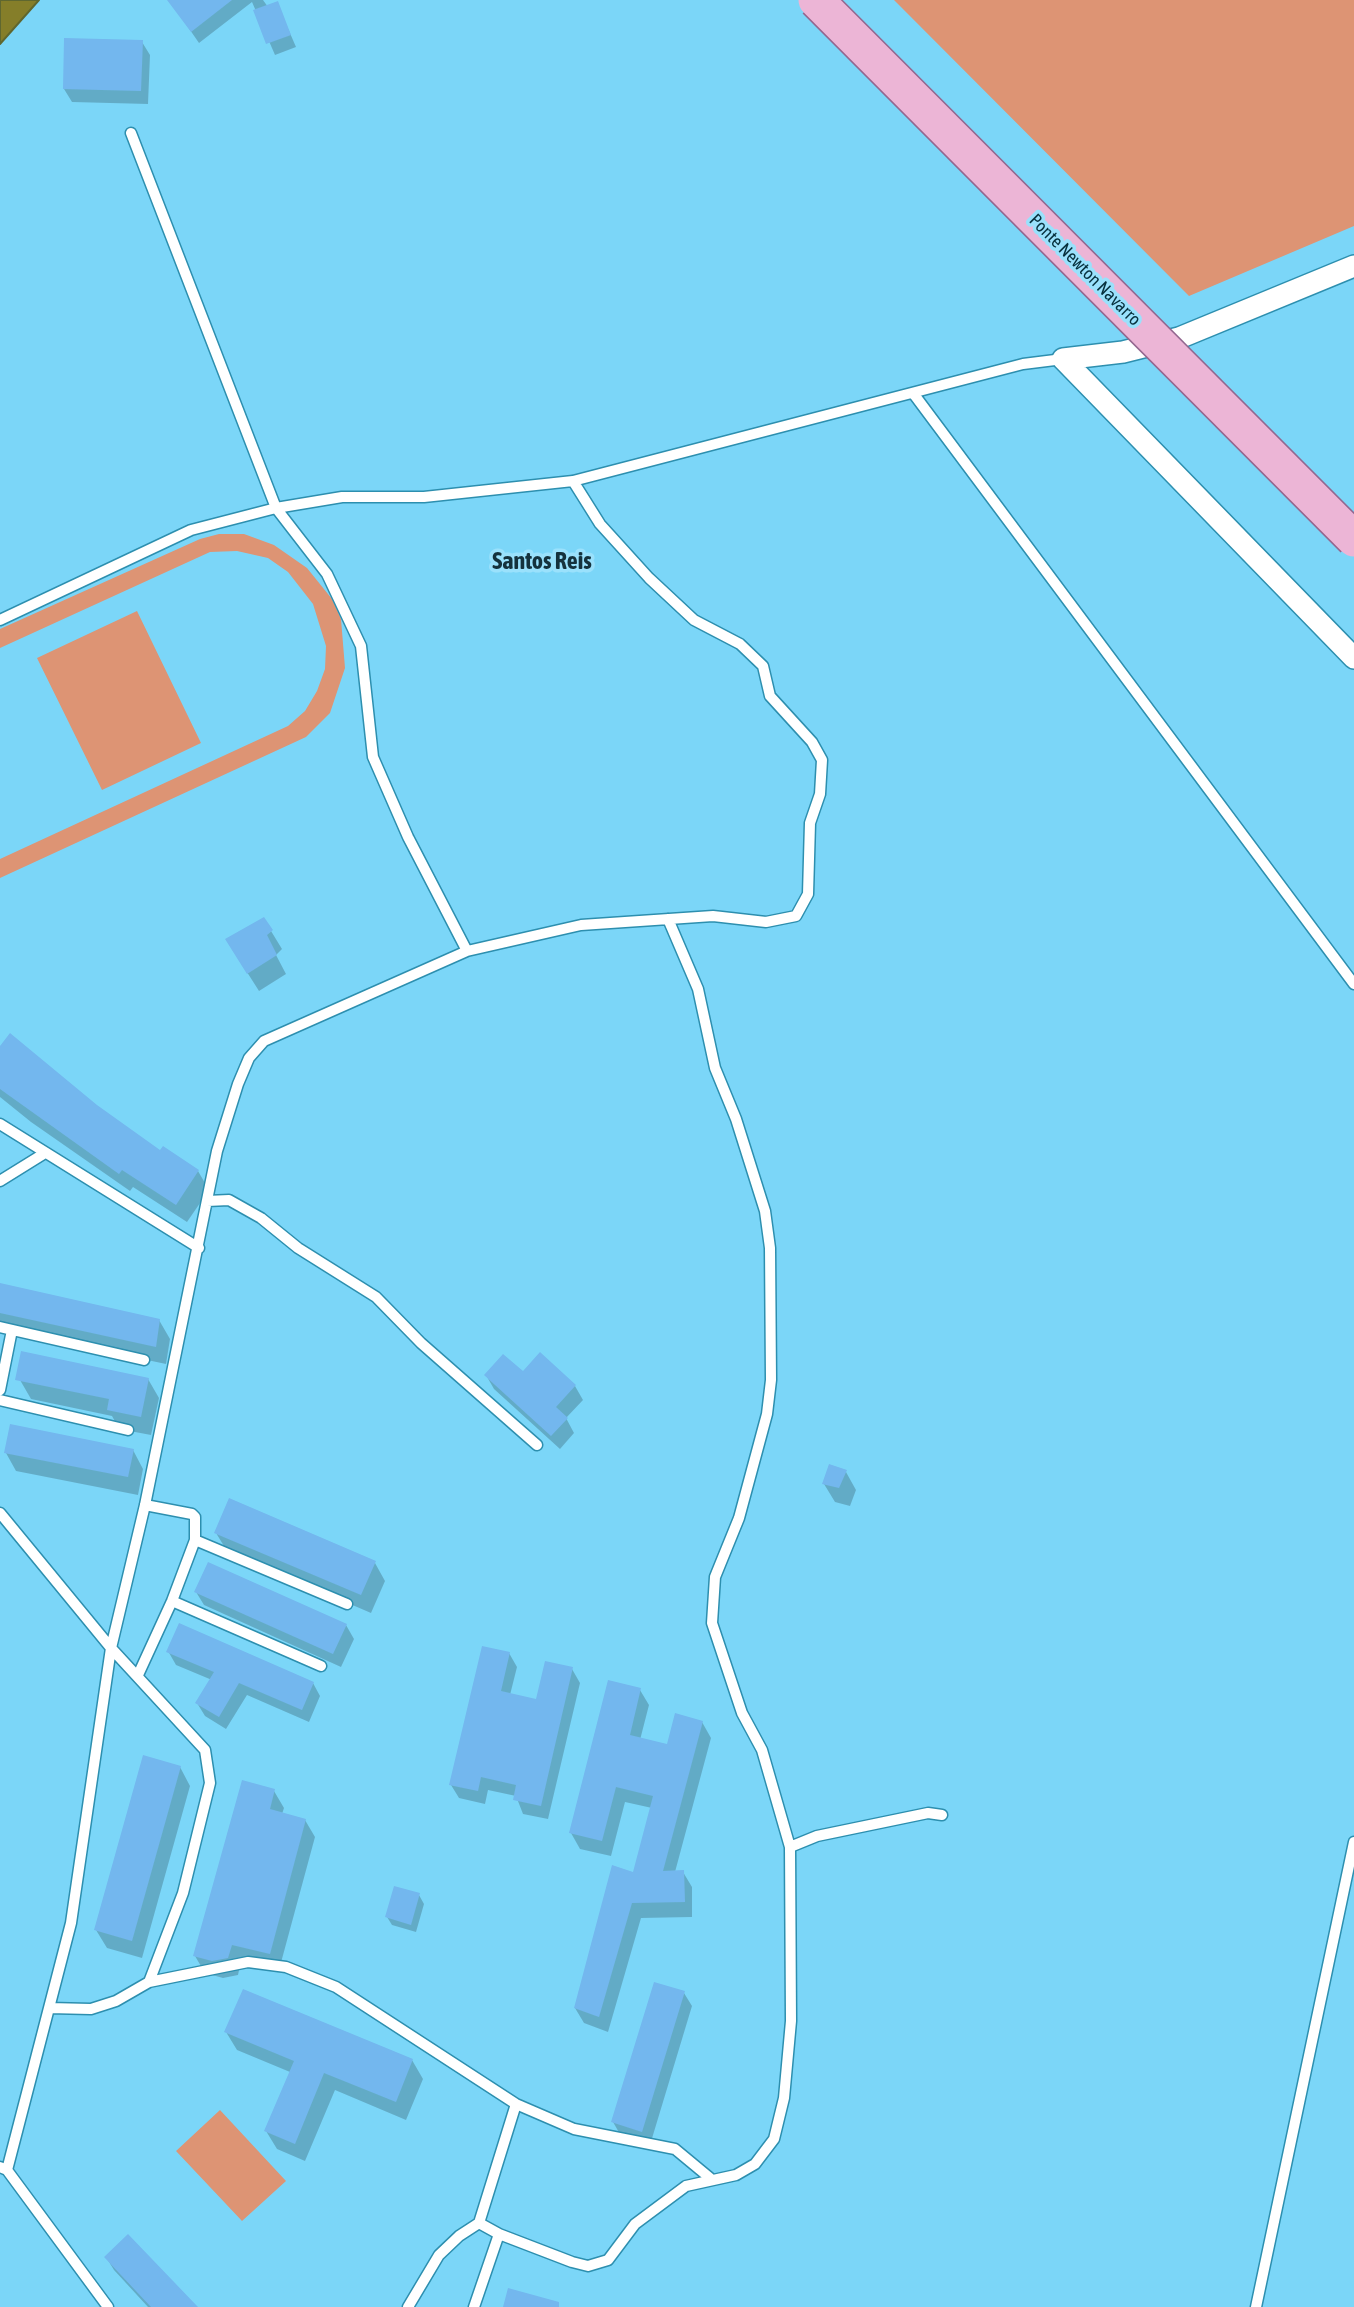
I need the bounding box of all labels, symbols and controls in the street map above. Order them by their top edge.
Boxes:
street label: Ponte Newton Navarro [1025,210,1145,330]
district label: Santos Reis [492,547,592,575]

